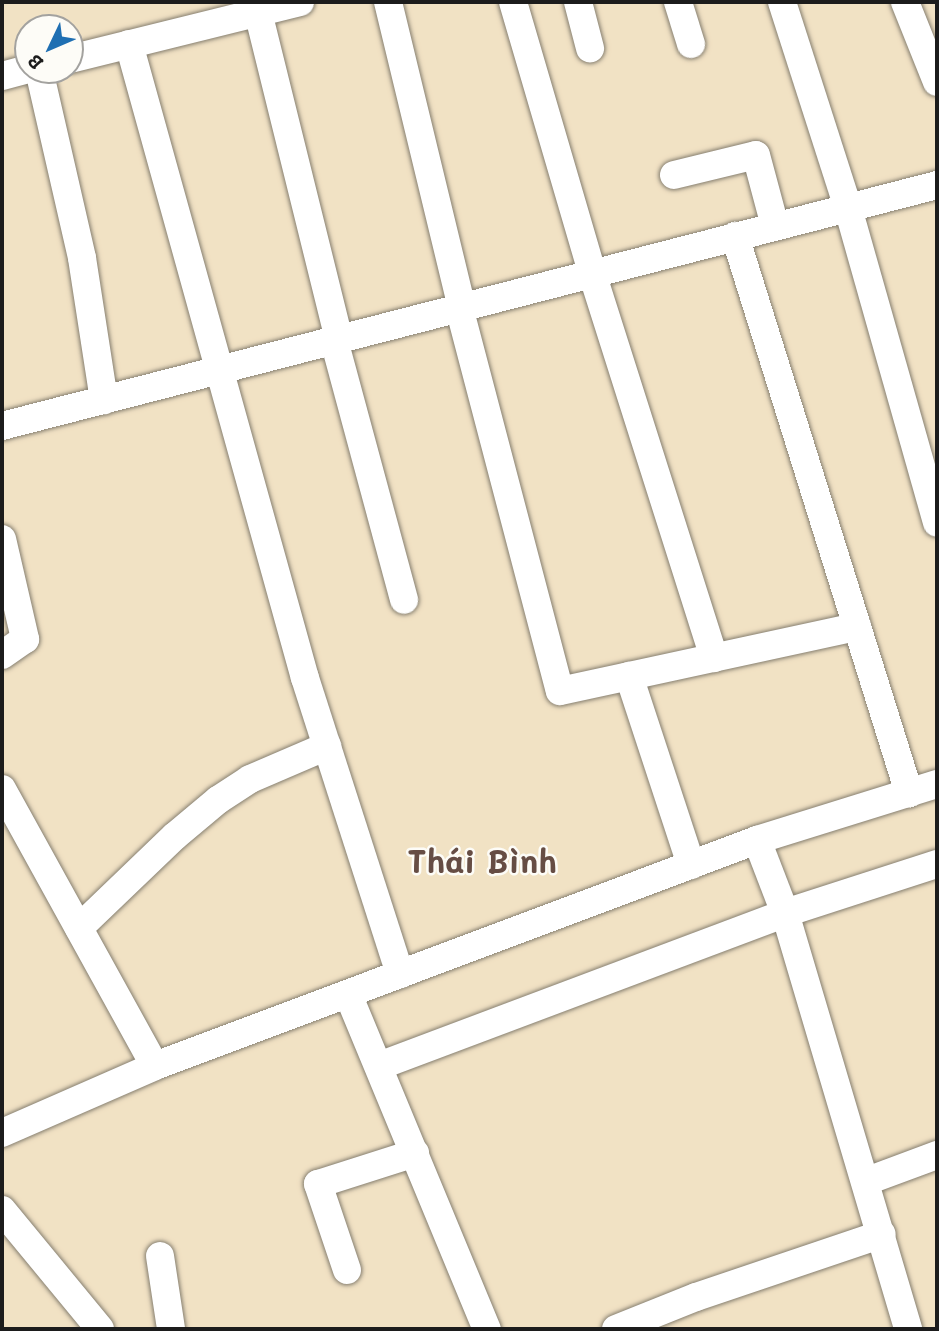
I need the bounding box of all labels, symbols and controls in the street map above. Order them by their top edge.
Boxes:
north arrow [14,14,84,84]
text: B [22,49,48,76]
district label: Thái Bình [407,841,557,879]

